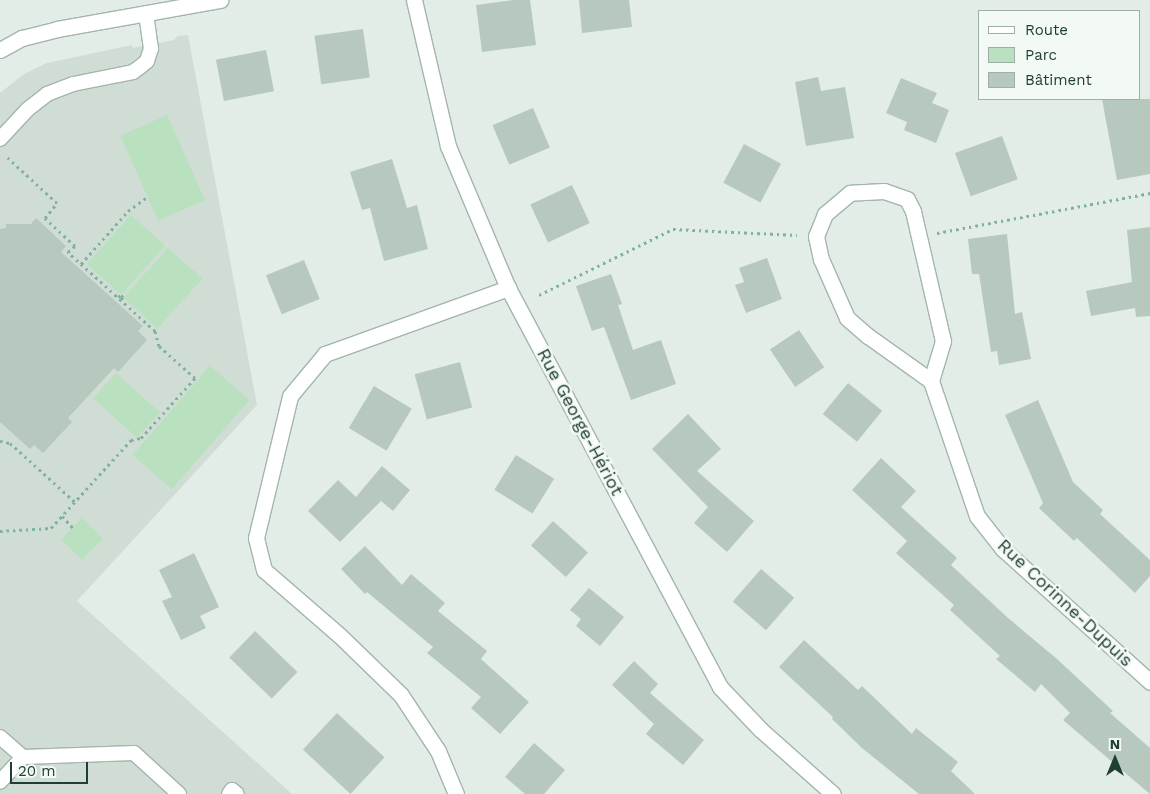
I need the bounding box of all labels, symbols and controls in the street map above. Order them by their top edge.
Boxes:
legend [978,10,1140,100]
text: Route [1025,21,1068,39]
text: Parc [1025,46,1057,64]
text: Bâtiment [1025,71,1092,89]
street label: Rue George-Hériot [532,345,628,499]
street label: Rue Corinne-Dupuis [993,535,1137,671]
north arrow [1090,734,1140,784]
text: N [1110,736,1120,752]
scale bar [12,752,90,784]
text: 20 m [18,762,56,780]

